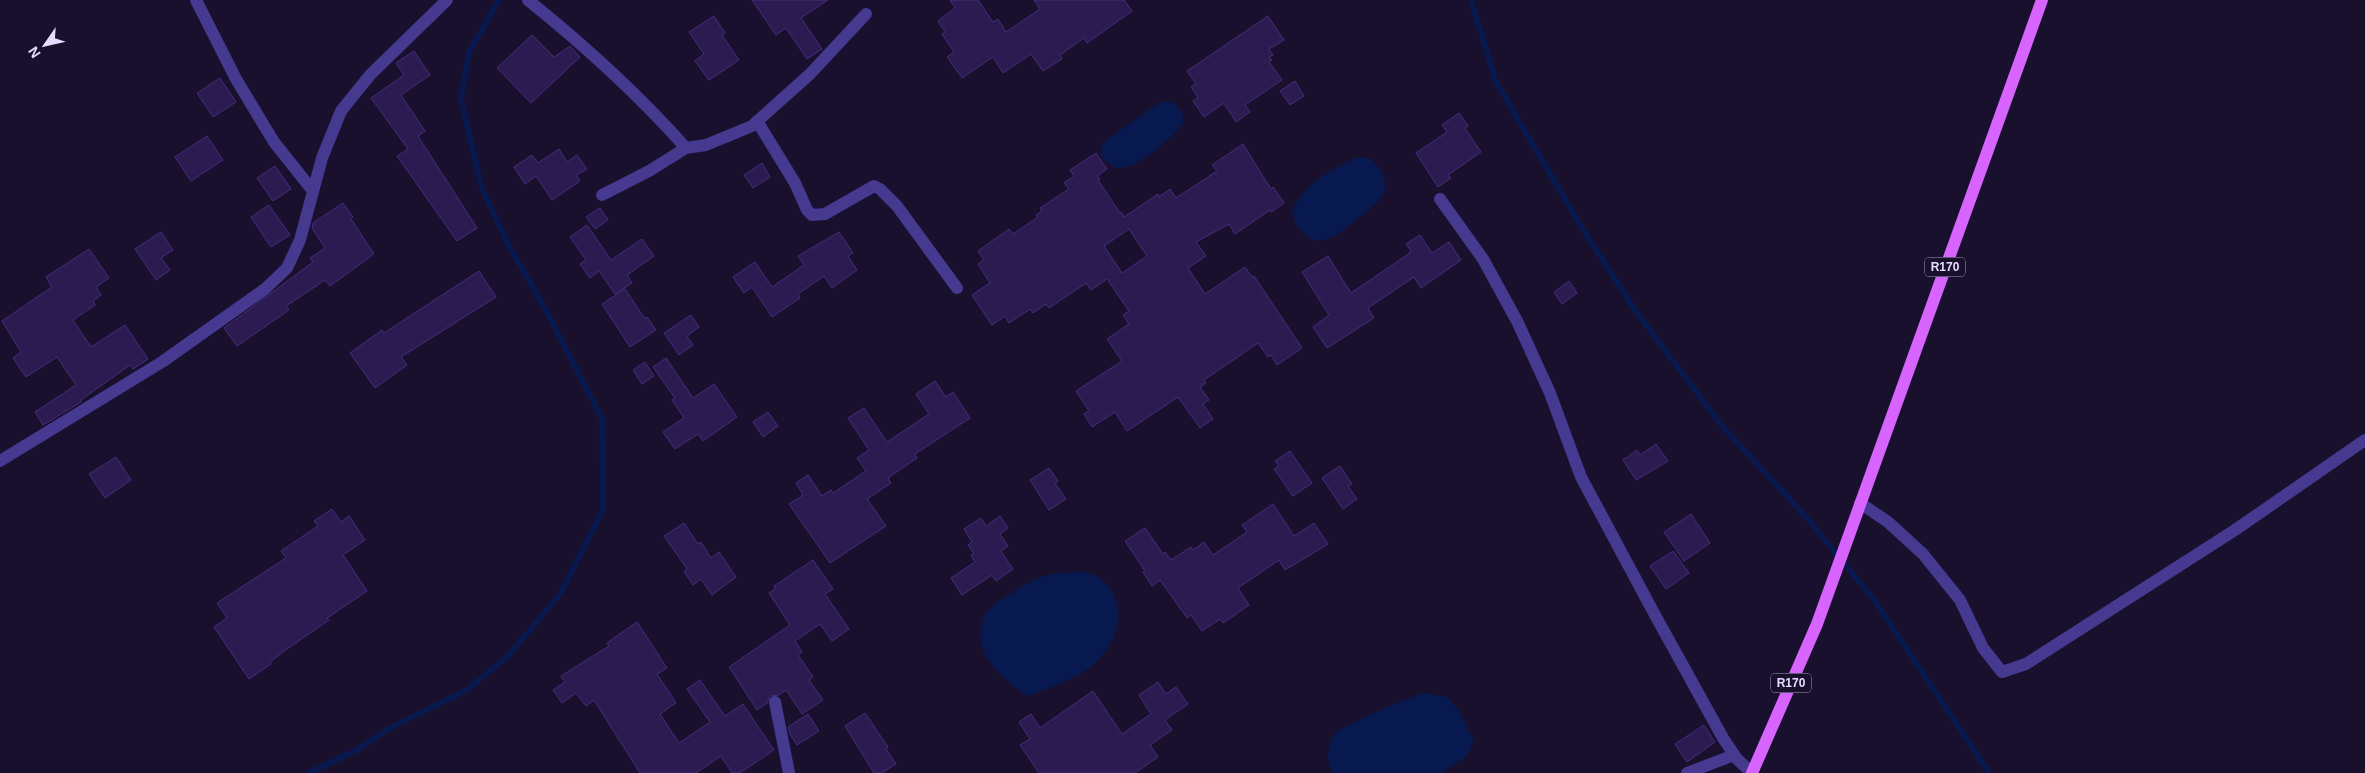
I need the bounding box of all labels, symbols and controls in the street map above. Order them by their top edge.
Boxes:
north arrow [20,20,70,70]
text: N [25,44,44,61]
road number: R170 [1925,258,1965,276]
road number: R170 [1771,674,1811,692]

